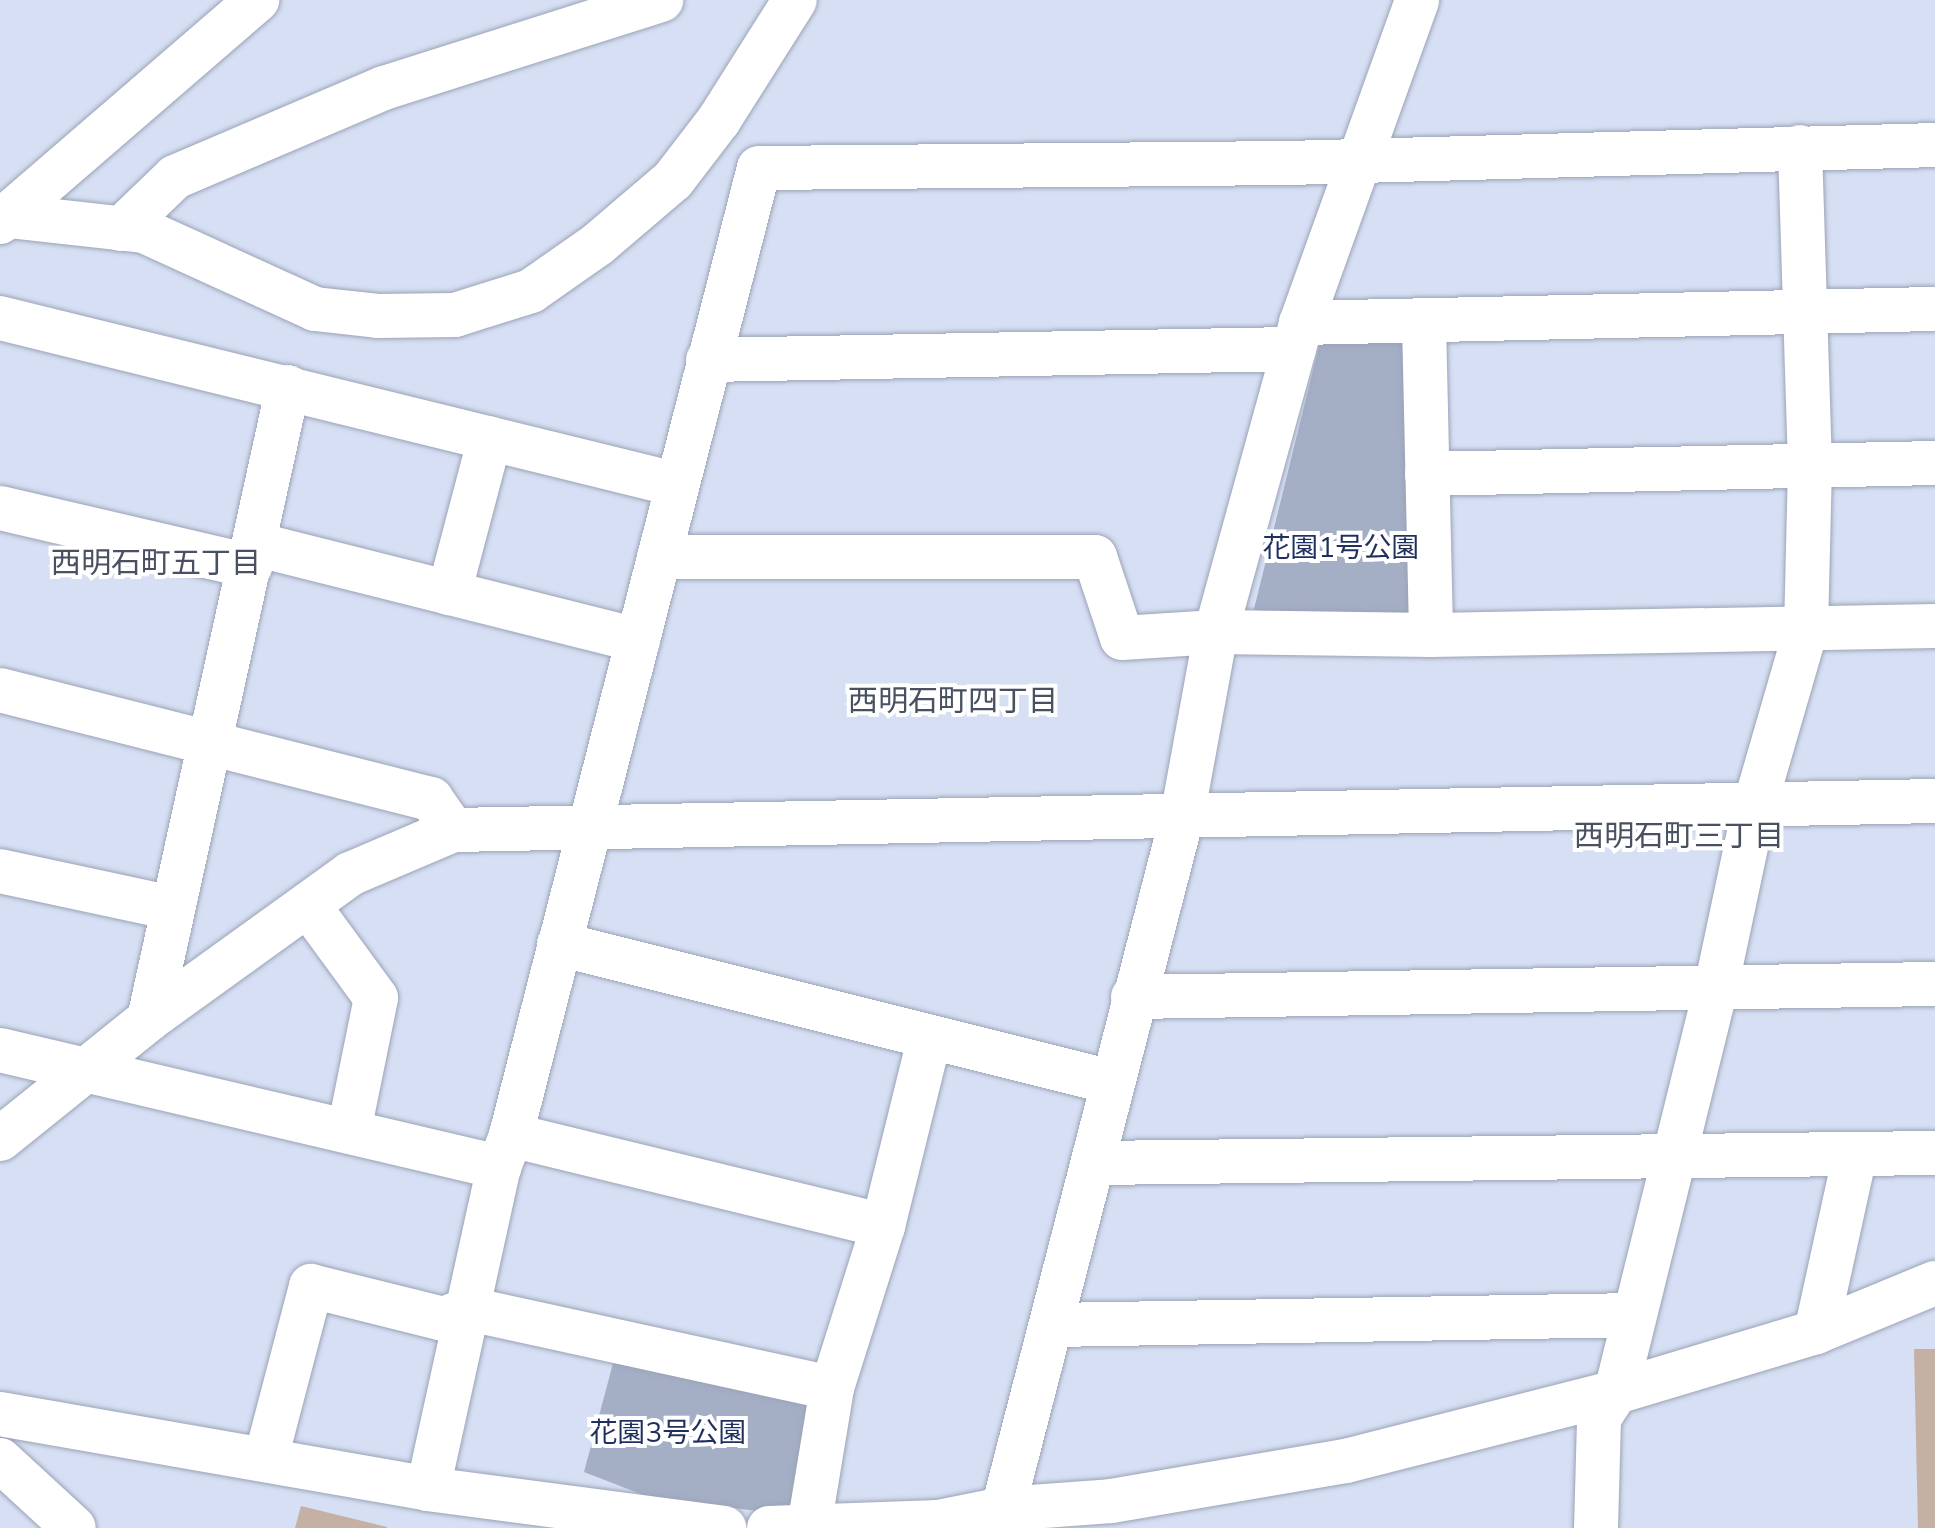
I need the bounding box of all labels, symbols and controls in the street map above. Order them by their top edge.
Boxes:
park label: 花園1号公園 [1263,531,1419,565]
district label: 西明石町五丁目 [51,546,261,582]
district label: 西明石町四丁目 [848,684,1058,720]
district label: 西明石町三丁目 [1574,819,1784,855]
park label: 花園3号公園 [590,1416,746,1450]

